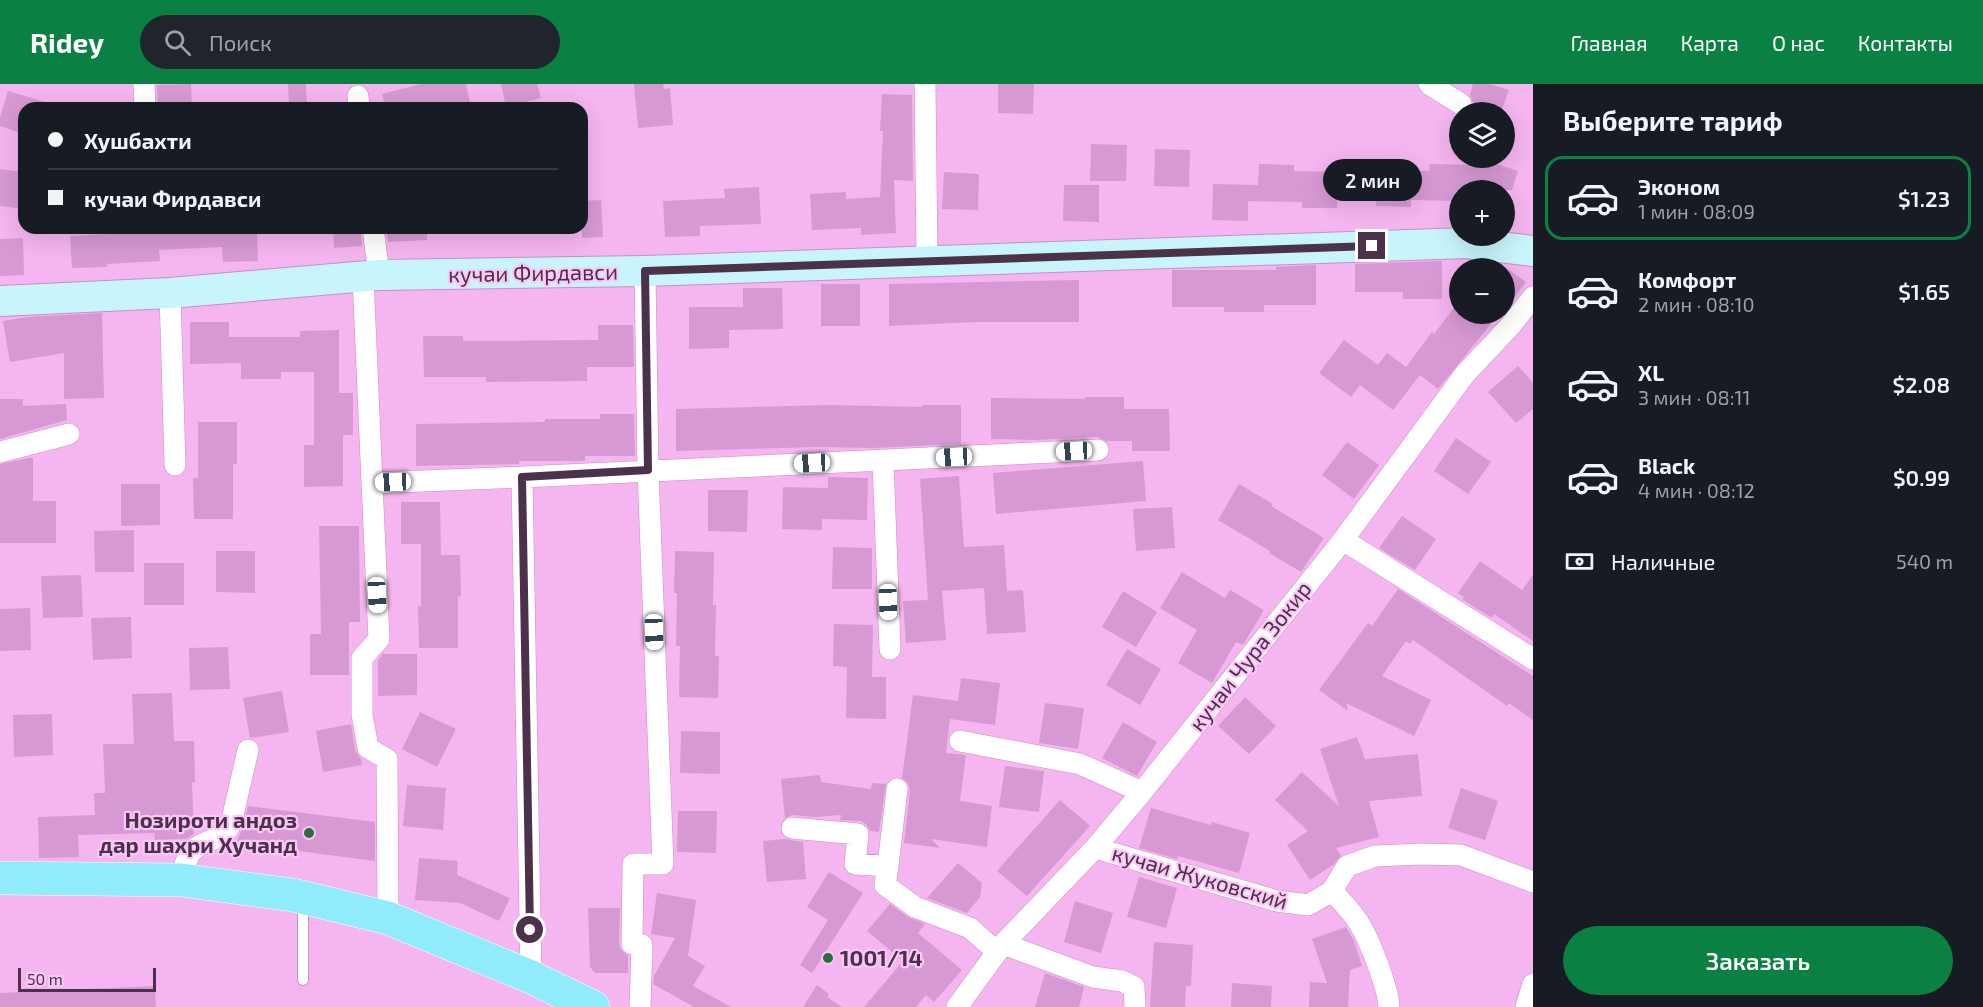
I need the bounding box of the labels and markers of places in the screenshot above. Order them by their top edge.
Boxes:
place label: Нозироти андоз дар шахри Хучанд [99,806,297,857]
marker: Нозироти андоз дар шахри Хучанд [302,826,316,840]
place label: 1001/14 [840,944,922,970]
marker: 1001/14 [821,951,835,965]

